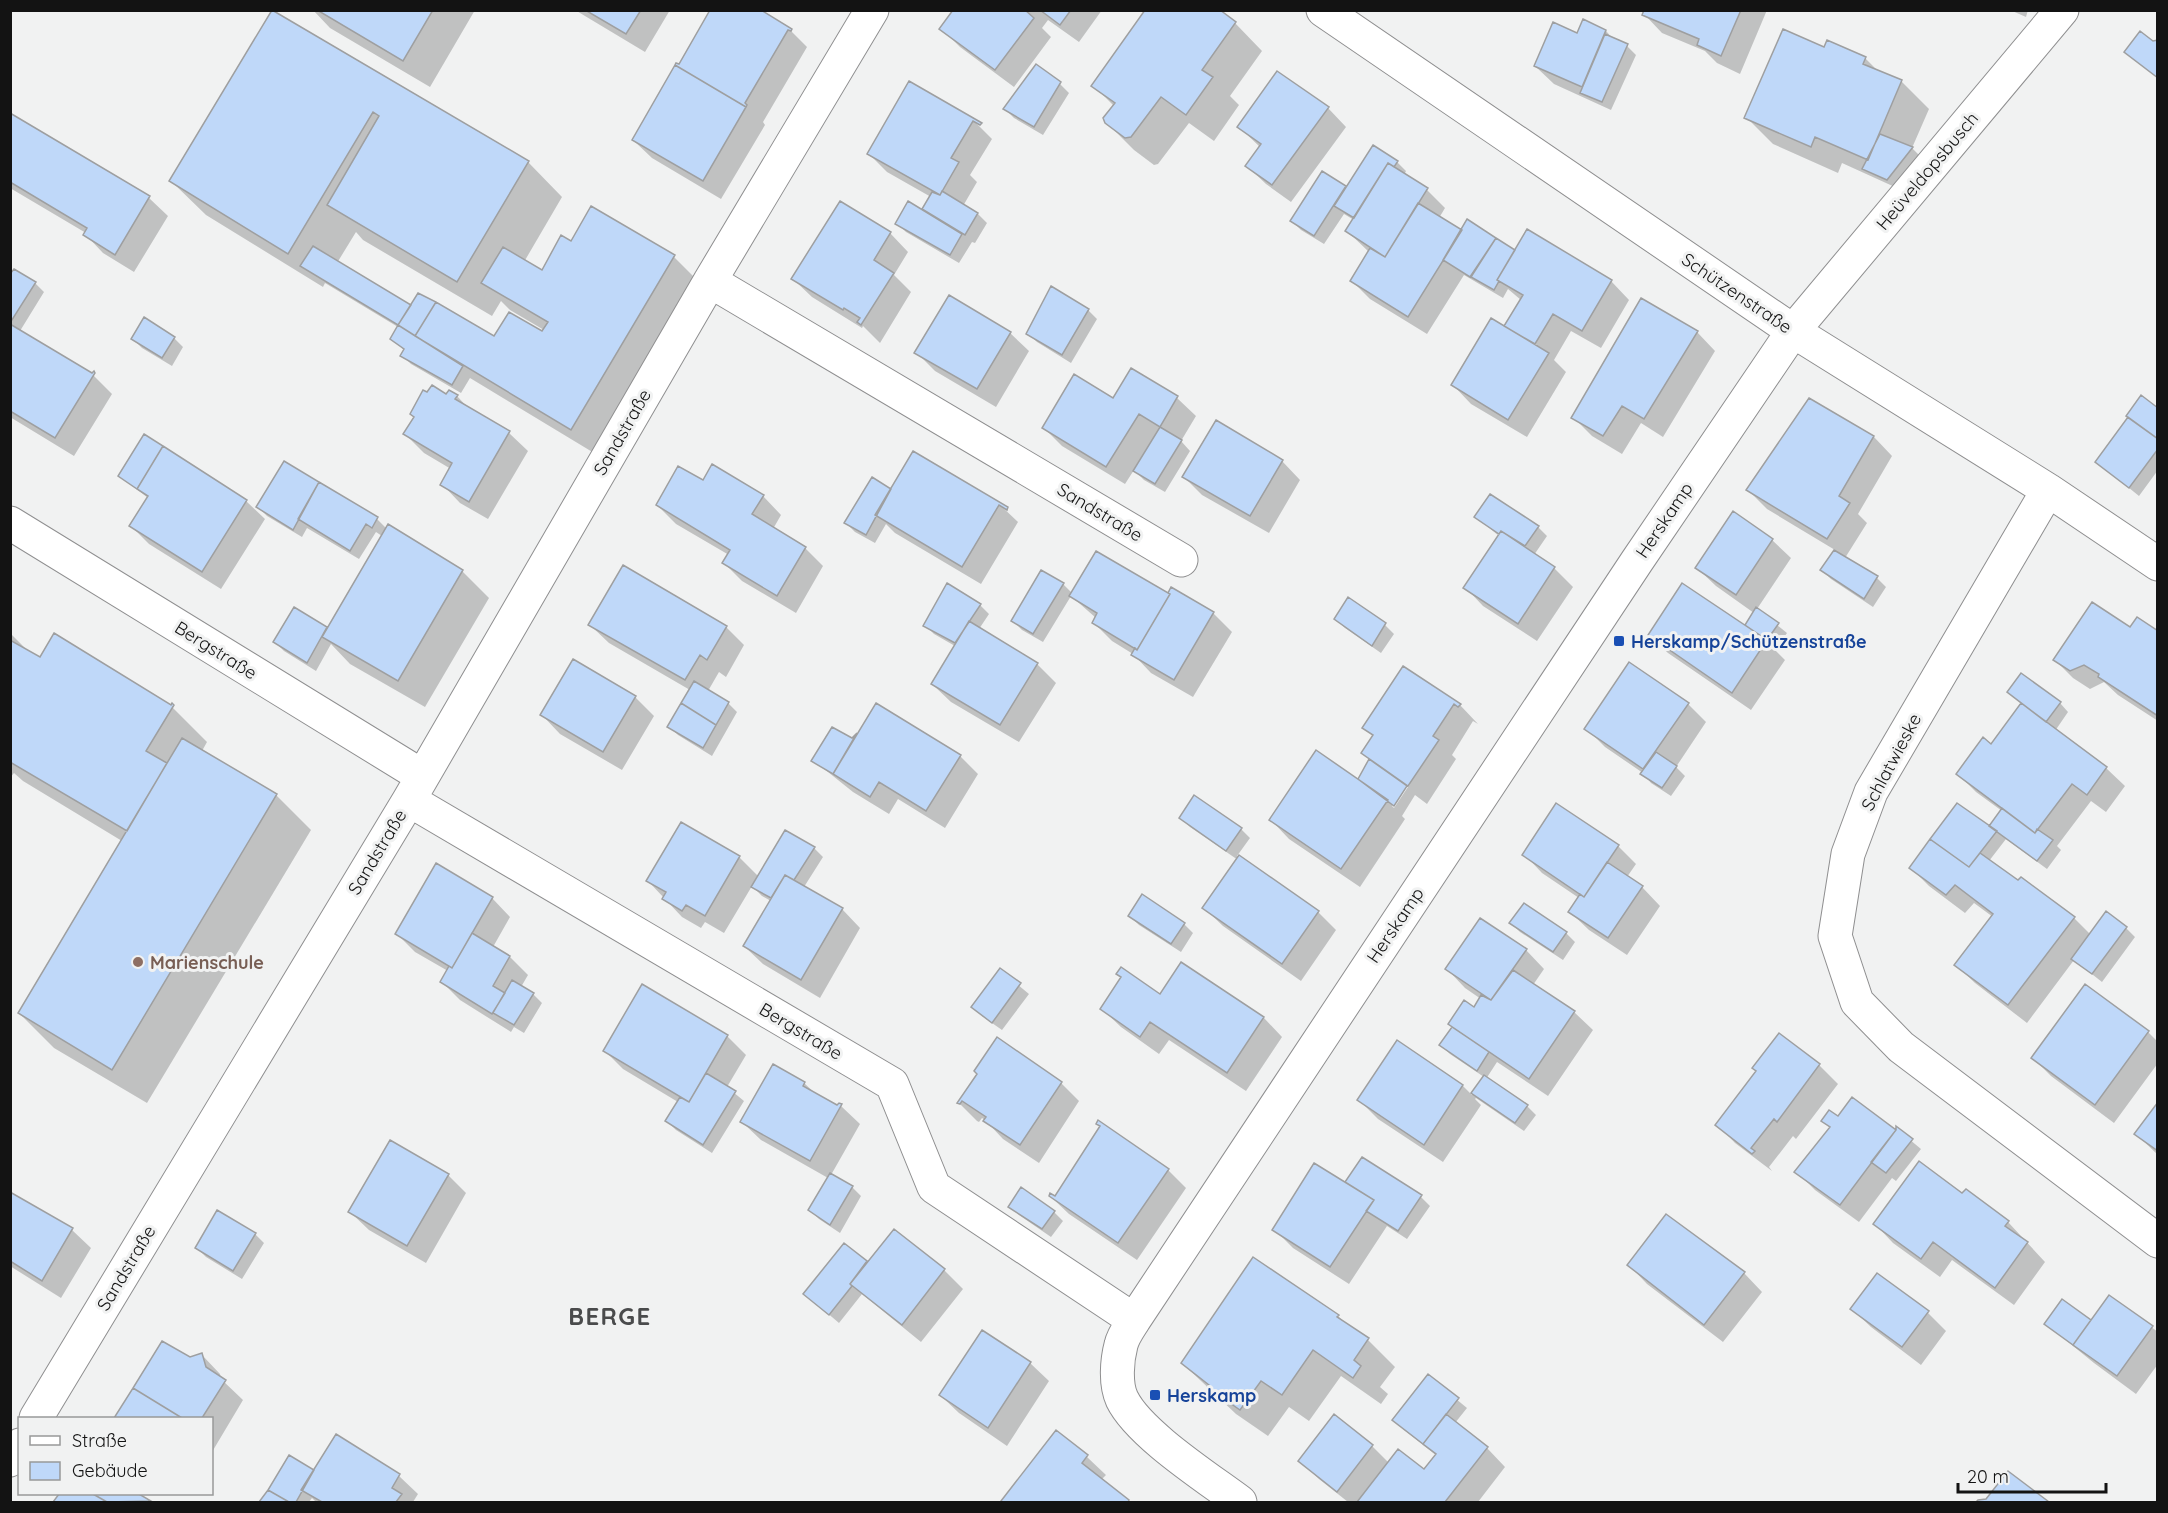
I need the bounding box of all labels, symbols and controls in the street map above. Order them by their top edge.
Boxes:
street label: Heüveldopsbusch [1871,107,1983,235]
street label: Schützenstraße [1677,248,1797,338]
street label: Sandstraße [588,385,656,479]
street label: Sandstraße [1053,478,1147,546]
street label: Herskamp [1630,478,1698,562]
street label: Bergstraße [171,616,261,684]
place label: Herskamp/Schützenstraße [1631,630,1867,653]
marker: Herskamp/Schützenstraße [1612,634,1626,648]
street label: Schlatwieske [1856,709,1926,815]
street label: Sandstraße [343,805,411,899]
street label: Herskamp [1361,883,1429,967]
place label: Marienschule [150,951,264,974]
marker: Marienschule [131,955,145,969]
street label: Bergstraße [755,997,847,1065]
street label: Sandstraße [92,1221,160,1315]
district label: BERGE [568,1301,652,1331]
place label: Herskamp [1167,1384,1256,1407]
marker: Herskamp [1148,1388,1162,1402]
legend [18,1417,213,1495]
text: Straße [72,1429,127,1452]
scale bar [1958,1456,2106,1494]
text: Gebäude [72,1459,148,1482]
text: 20 m [1967,1465,2009,1488]

